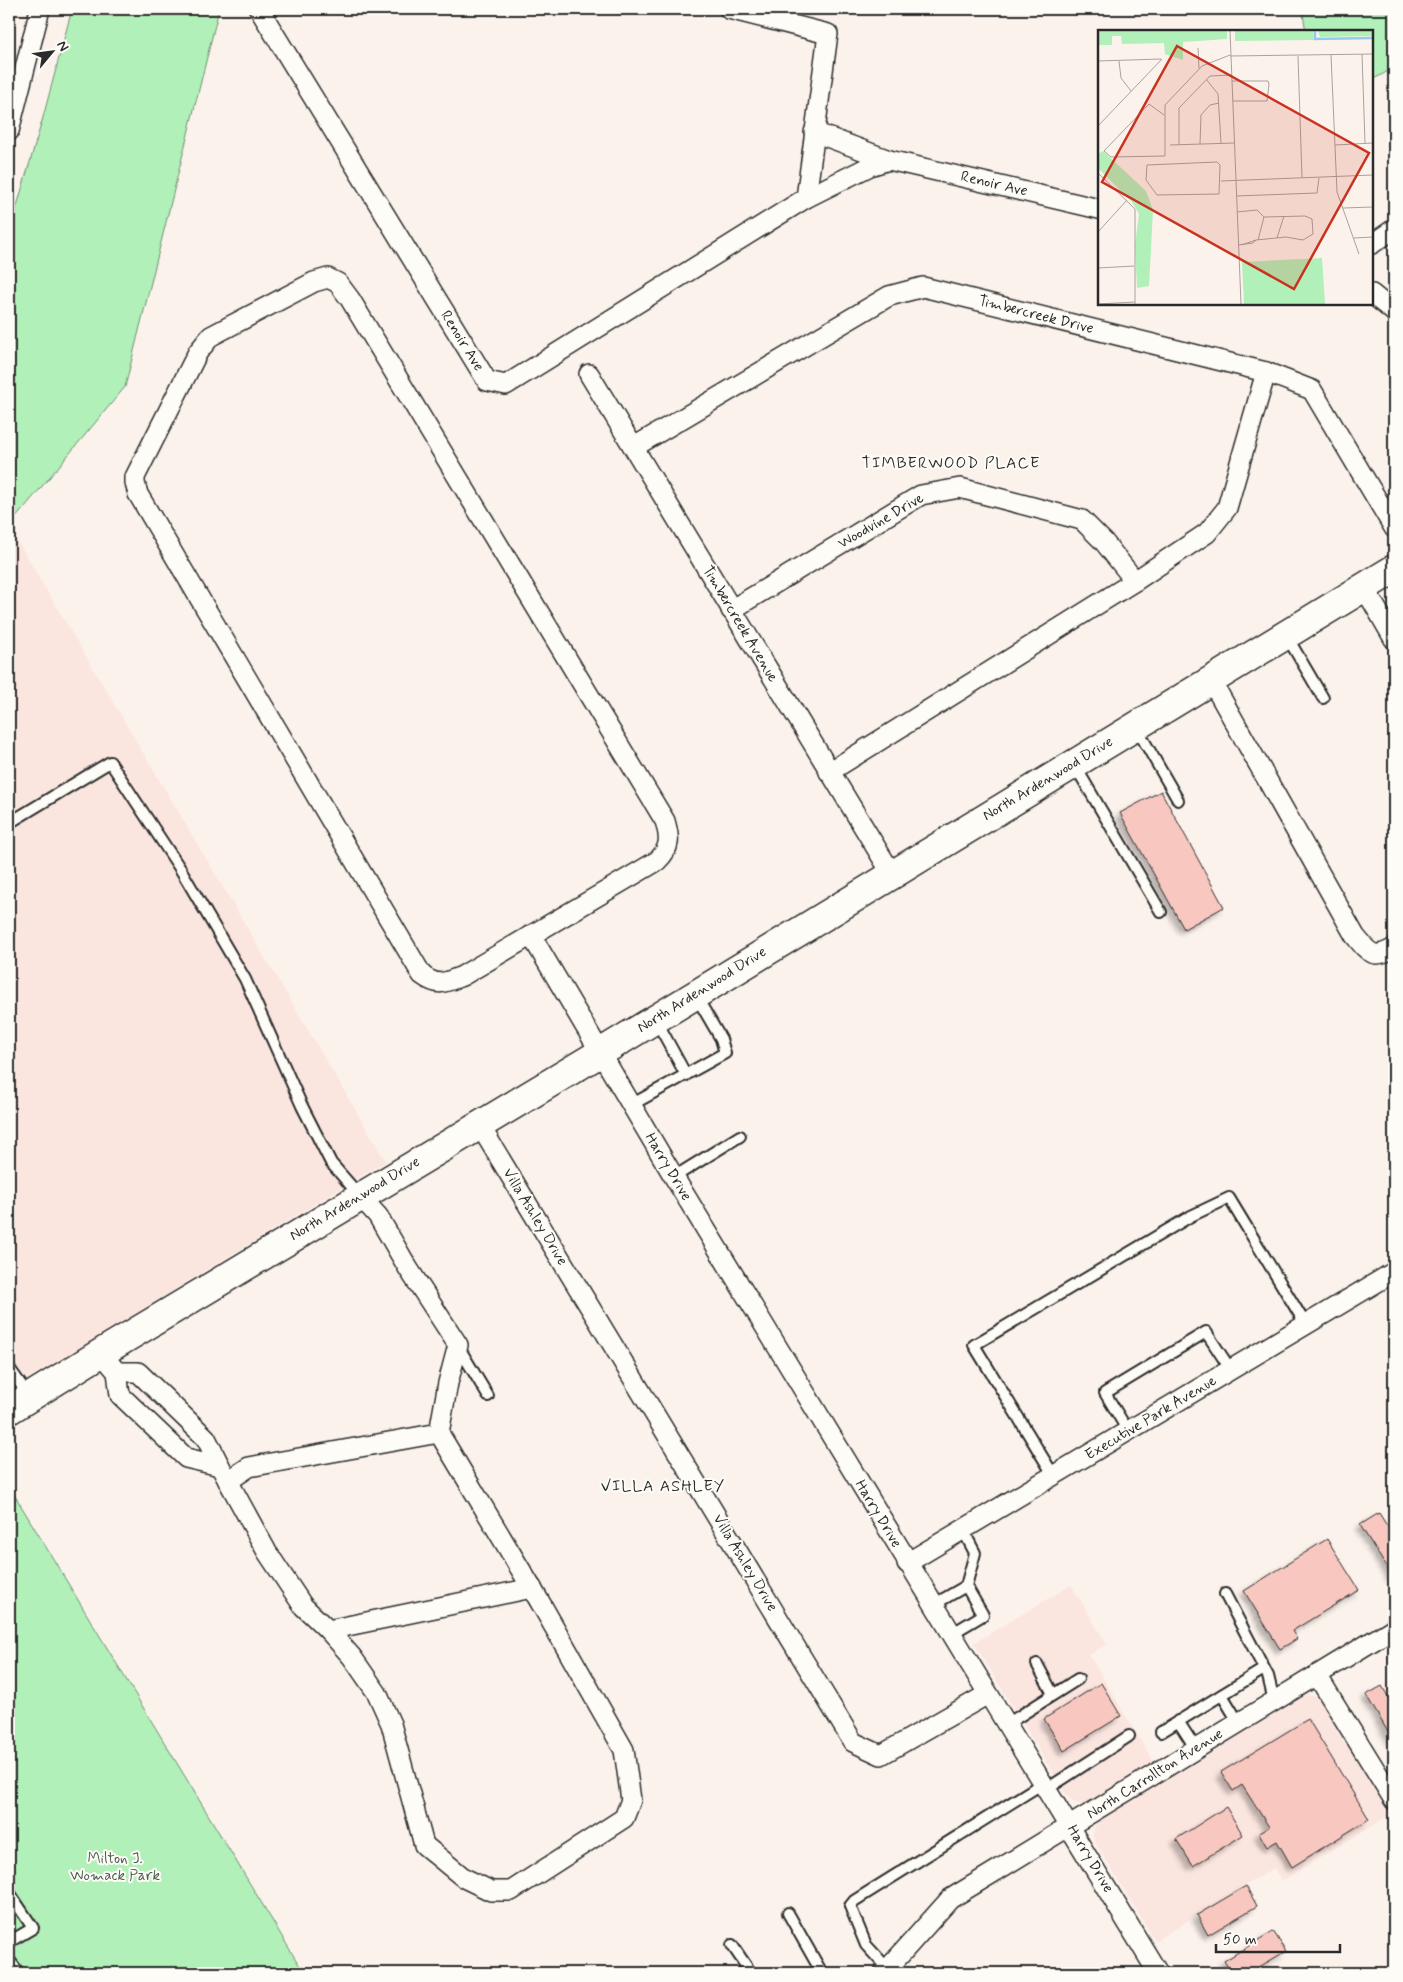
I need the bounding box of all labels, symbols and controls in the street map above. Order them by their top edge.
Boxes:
north arrow [28,28,78,78]
inset map [1098,30,1373,305]
text: N [52,38,73,55]
street label: Renoir Ave [959,167,1030,201]
street label: Timbercreek Drive [976,291,1096,339]
street label: Renoir Ave [436,307,489,375]
district label: TIMBERWOOD PLACE [862,453,1040,474]
street label: Woodvine Drive [834,488,928,554]
street label: Timbercreek Avenue [697,562,783,686]
street label: North Ardenwood Drive [979,732,1117,826]
street label: North Ardenwood Drive [634,942,771,1038]
street label: Harry Drive [640,1129,696,1205]
street label: North Ardenwood Drive [286,1152,424,1246]
street label: Villa Ashley Drive [498,1164,572,1270]
street label: Executive Park Avenue [1082,1371,1220,1465]
district label: VILLA ASHLEY [601,1476,725,1497]
street label: Harry Drive [850,1476,906,1552]
street label: Villa Ashley Drive [708,1510,782,1616]
street label: North Carrollton Avenue [1083,1724,1227,1824]
street label: Harry Drive [1062,1821,1118,1897]
park label: Milton J. Womack Park [70,1849,160,1886]
scale bar [1216,1922,1339,1954]
text: 50 m [1223,1930,1257,1950]

